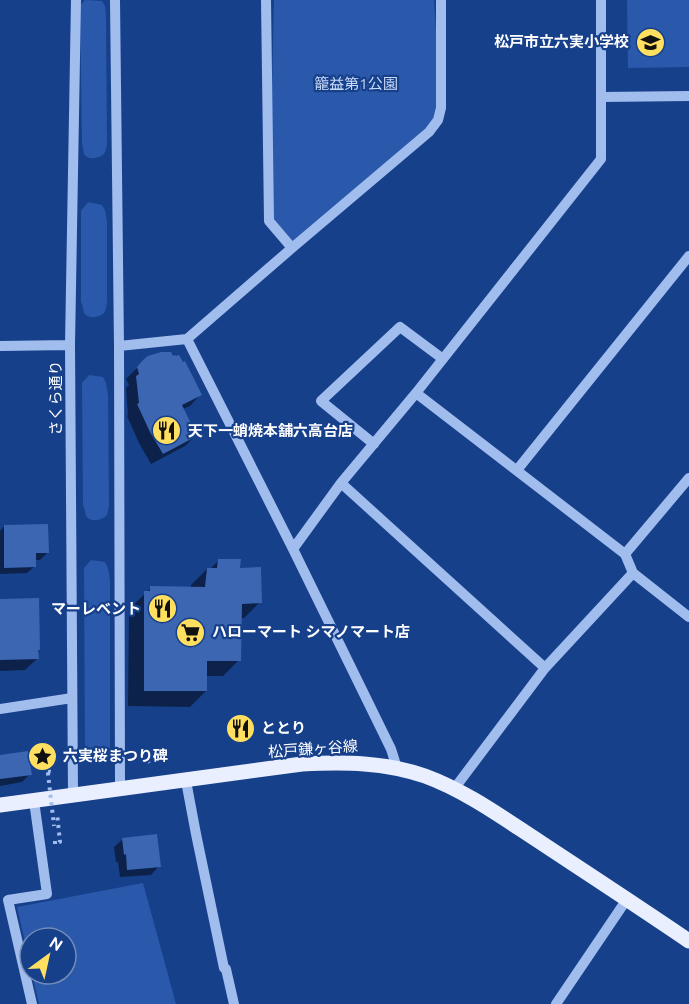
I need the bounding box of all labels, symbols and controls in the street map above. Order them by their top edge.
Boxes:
school or university icon: 松戸市立六実小学校 [634,26,666,58]
place label: 松戸市立六実小学校 [494,33,629,50]
park label: 籠益第1公園 [314,75,398,92]
street label: さくら通り [47,360,64,436]
restaurant icon: 天下一蛸焼本舗六高台店 [151,415,183,447]
place label: 天下一蛸焼本舗六高台店 [188,422,353,439]
restaurant icon: マーレベント [146,593,178,625]
place label: マーレベント [51,600,141,617]
supermarket icon: ハローマート シマノマート店 [175,616,207,648]
place label: ハローマート シマノマート店 [212,623,410,640]
restaurant icon: ととり [224,712,256,744]
place label: ととり [261,719,306,736]
street label: 松戸鎌ヶ谷線 [267,737,358,760]
place icon: 六実桜まつり碑 [26,740,58,772]
place label: 六実桜まつり碑 [63,747,168,764]
north arrow [18,926,78,986]
text: N [46,933,66,954]

